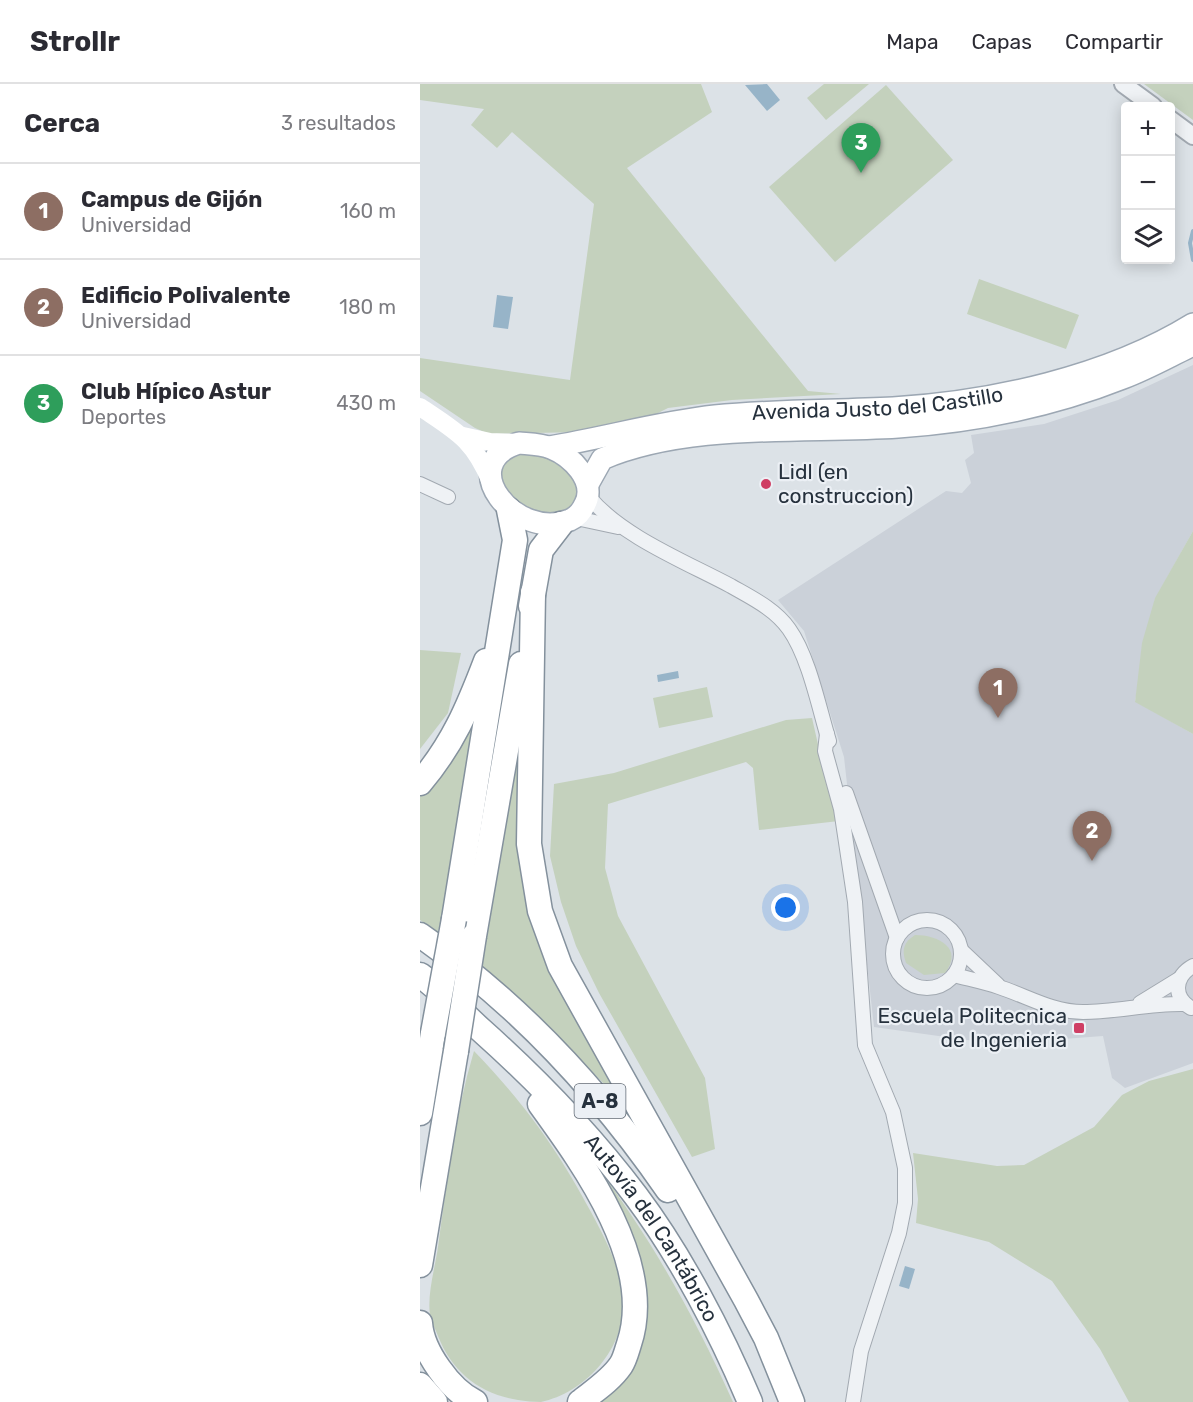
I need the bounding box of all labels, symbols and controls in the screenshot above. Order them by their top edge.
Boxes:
text: Strollr [30,25,120,58]
text: Mapa [886,29,939,54]
text: Capas [972,29,1032,54]
text: Compartir [1065,29,1163,54]
map controls [1121,102,1175,264]
button: + [1121,102,1175,156]
text: Cerca [24,108,100,139]
text: 3 resultados [281,111,396,135]
pin: 3 [842,124,880,173]
button: − [1121,156,1175,210]
text: Campus de Gijón [81,186,262,213]
text: 1 [39,199,48,223]
text: 160 m [340,199,396,223]
button: layers [1121,210,1175,264]
text: Universidad [81,213,191,237]
text: Edificio Polivalente [81,282,291,309]
text: 2 [37,295,50,319]
text: 180 m [339,295,396,319]
text: Universidad [81,309,191,333]
text: Club Hípico Astur [81,378,271,405]
street label: Avenida Justo del Castillo [751,381,1005,425]
text: 3 [37,391,50,415]
text: 430 m [336,391,396,415]
text: Deportes [81,405,166,429]
place label: Lidl (en construccion) [778,459,913,508]
marker: Lidl (en construccion) [759,477,773,491]
pin: 1 [978,668,1018,718]
pin: 2 [1072,812,1112,861]
your location [771,893,800,922]
place label: Escuela Politecnica de Ingenieria [878,1003,1067,1052]
marker: Escuela Politecnica de Ingenieria [1072,1021,1086,1035]
road number: A-8 [574,1084,626,1118]
street label: Autovía del Cantábrico [579,1129,724,1326]

